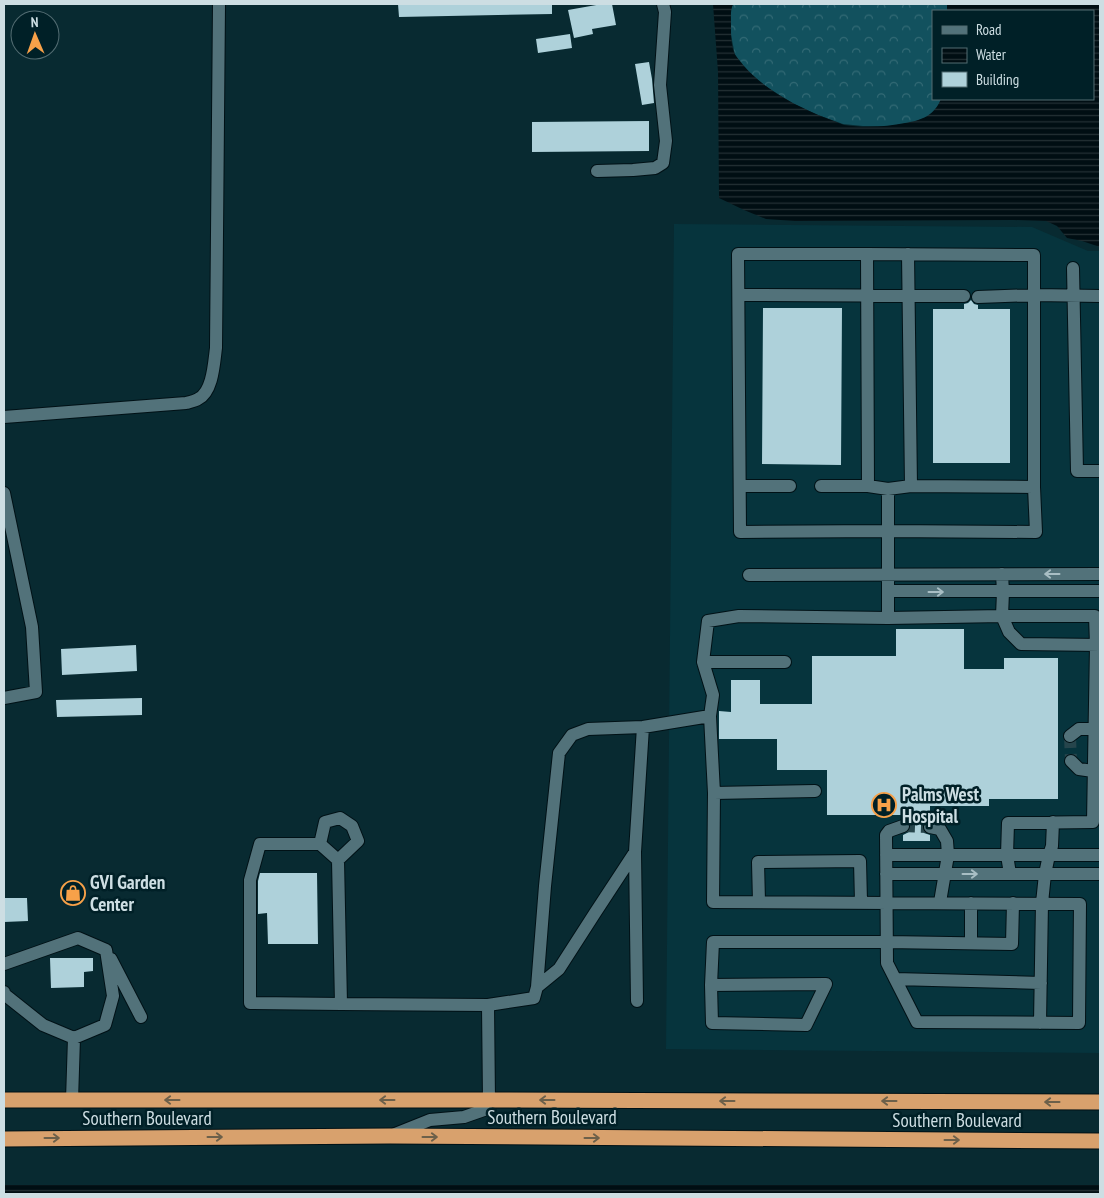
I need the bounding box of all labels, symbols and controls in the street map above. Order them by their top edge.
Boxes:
north arrow [10,10,60,60]
legend [932,10,1094,100]
text: N [30,13,39,31]
text: Road [976,20,1002,39]
text: Water [976,45,1007,64]
text: Building [976,70,1019,89]
one-way arrow [1044,569,1060,579]
one-way arrow [928,587,944,597]
place label: Palms West Hospital [902,782,979,828]
hospital icon: Palms West Hospital [871,792,897,818]
one-way arrow [962,869,978,879]
place label: GVI Garden Center [90,870,165,916]
shop icon: GVI Garden Center [60,880,86,906]
one-way arrow [165,1095,181,1105]
one-way arrow [380,1095,396,1105]
one-way arrow [539,1095,555,1105]
one-way arrow [719,1096,735,1106]
one-way arrow [881,1096,898,1106]
one-way arrow [1044,1097,1060,1107]
street label: Southern Boulevard [487,1105,617,1129]
street label: Southern Boulevard [82,1106,212,1130]
street label: Southern Boulevard [892,1108,1022,1132]
one-way arrow [206,1132,223,1142]
one-way arrow [422,1132,438,1142]
one-way arrow [44,1133,60,1143]
one-way arrow [584,1133,600,1143]
one-way arrow [944,1135,960,1145]

